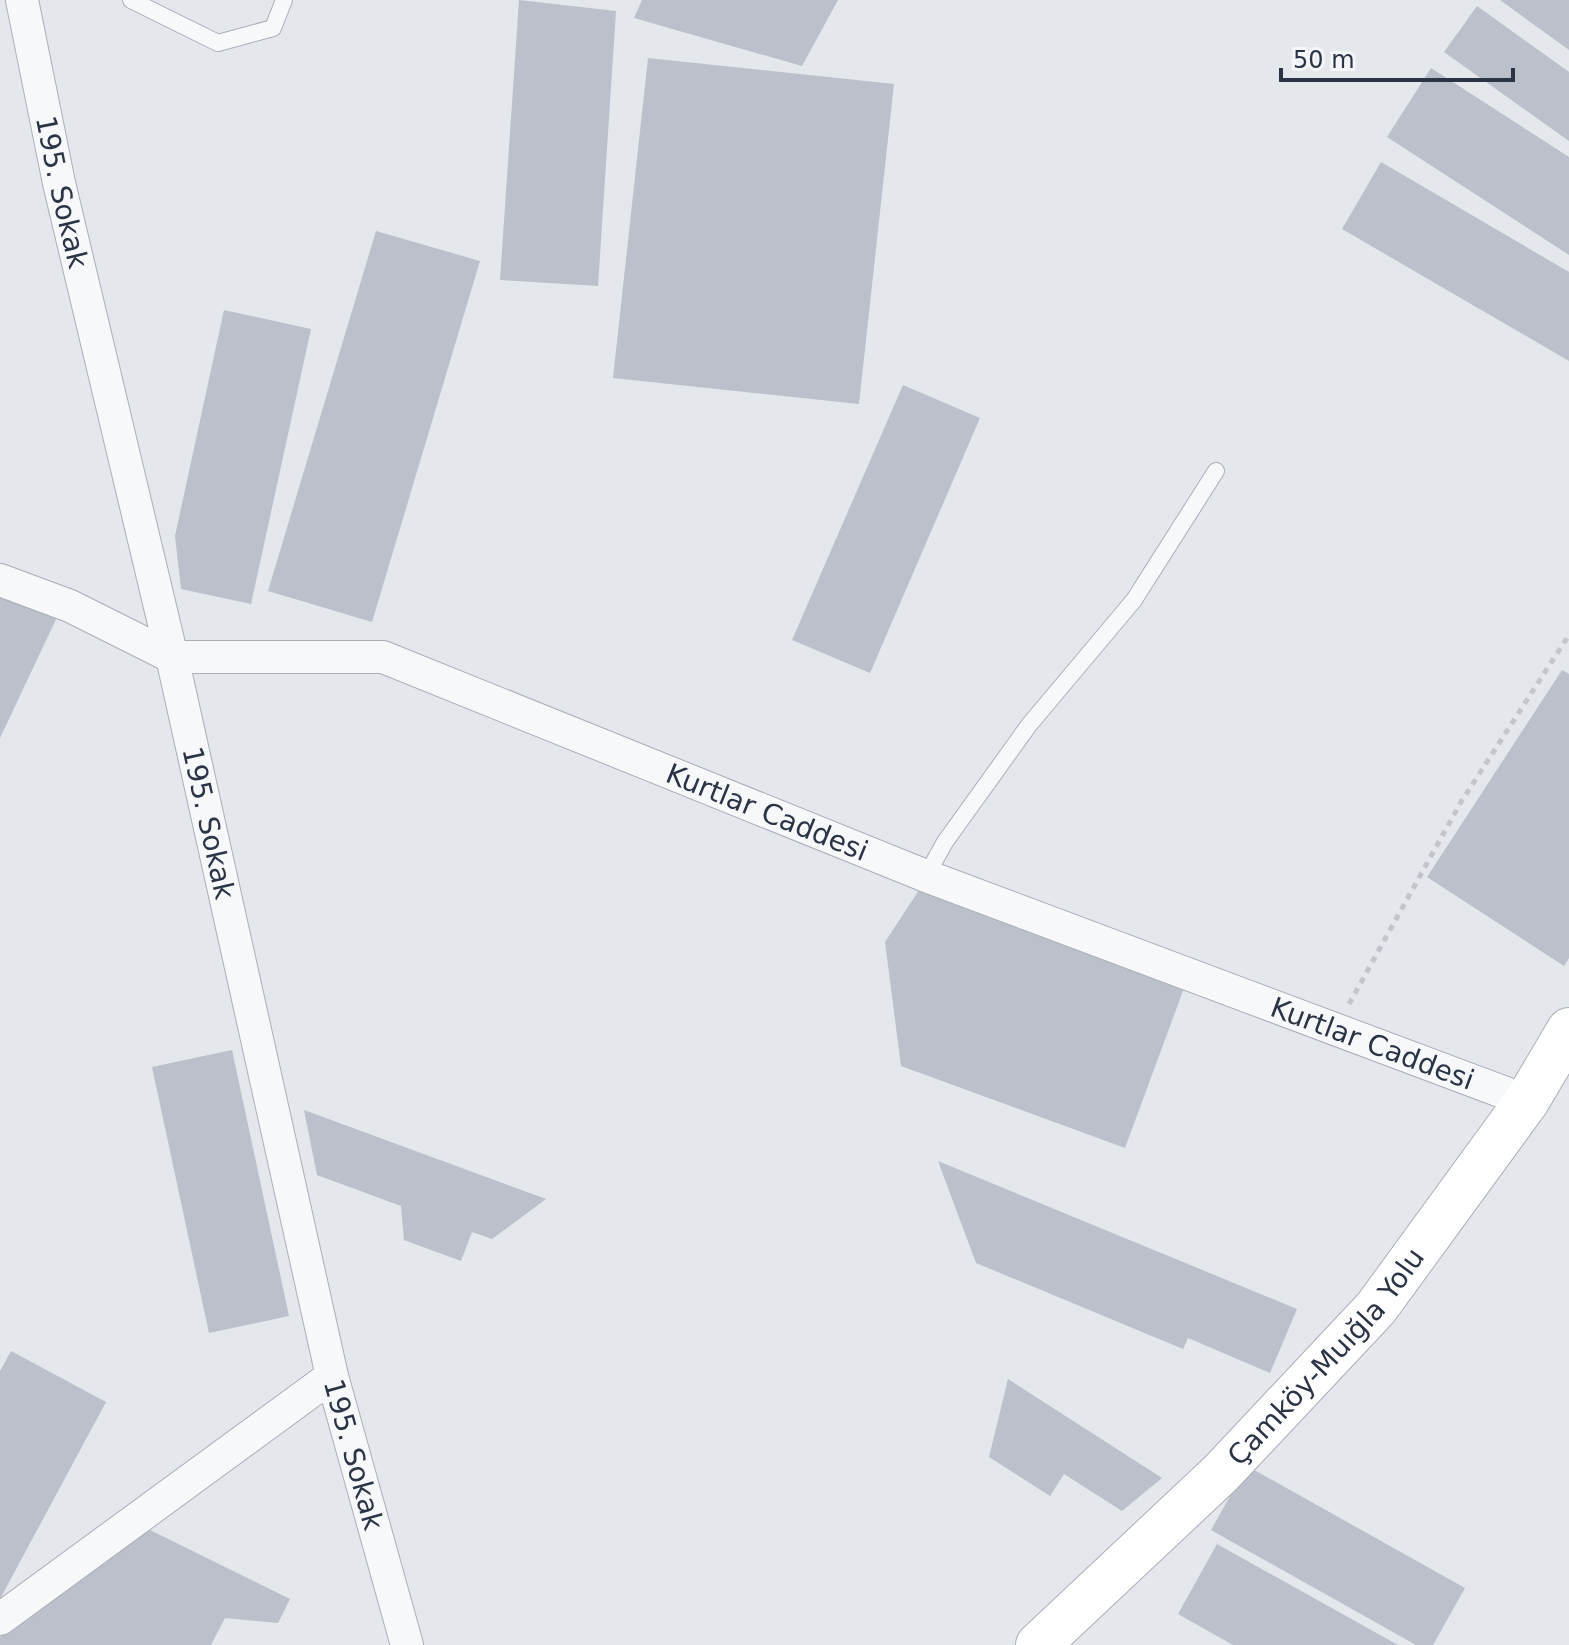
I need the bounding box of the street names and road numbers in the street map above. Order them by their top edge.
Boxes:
street label: 195. Sokak [29,113,95,272]
street label: 195. Sokak [176,744,242,903]
street label: Kurtlar Caddesi [662,757,873,867]
street label: Kurtlar Caddesi [1266,990,1479,1096]
street label: Çamköy-Muığla Yolu [1221,1241,1431,1472]
street label: 195. Sokak [317,1375,391,1534]

